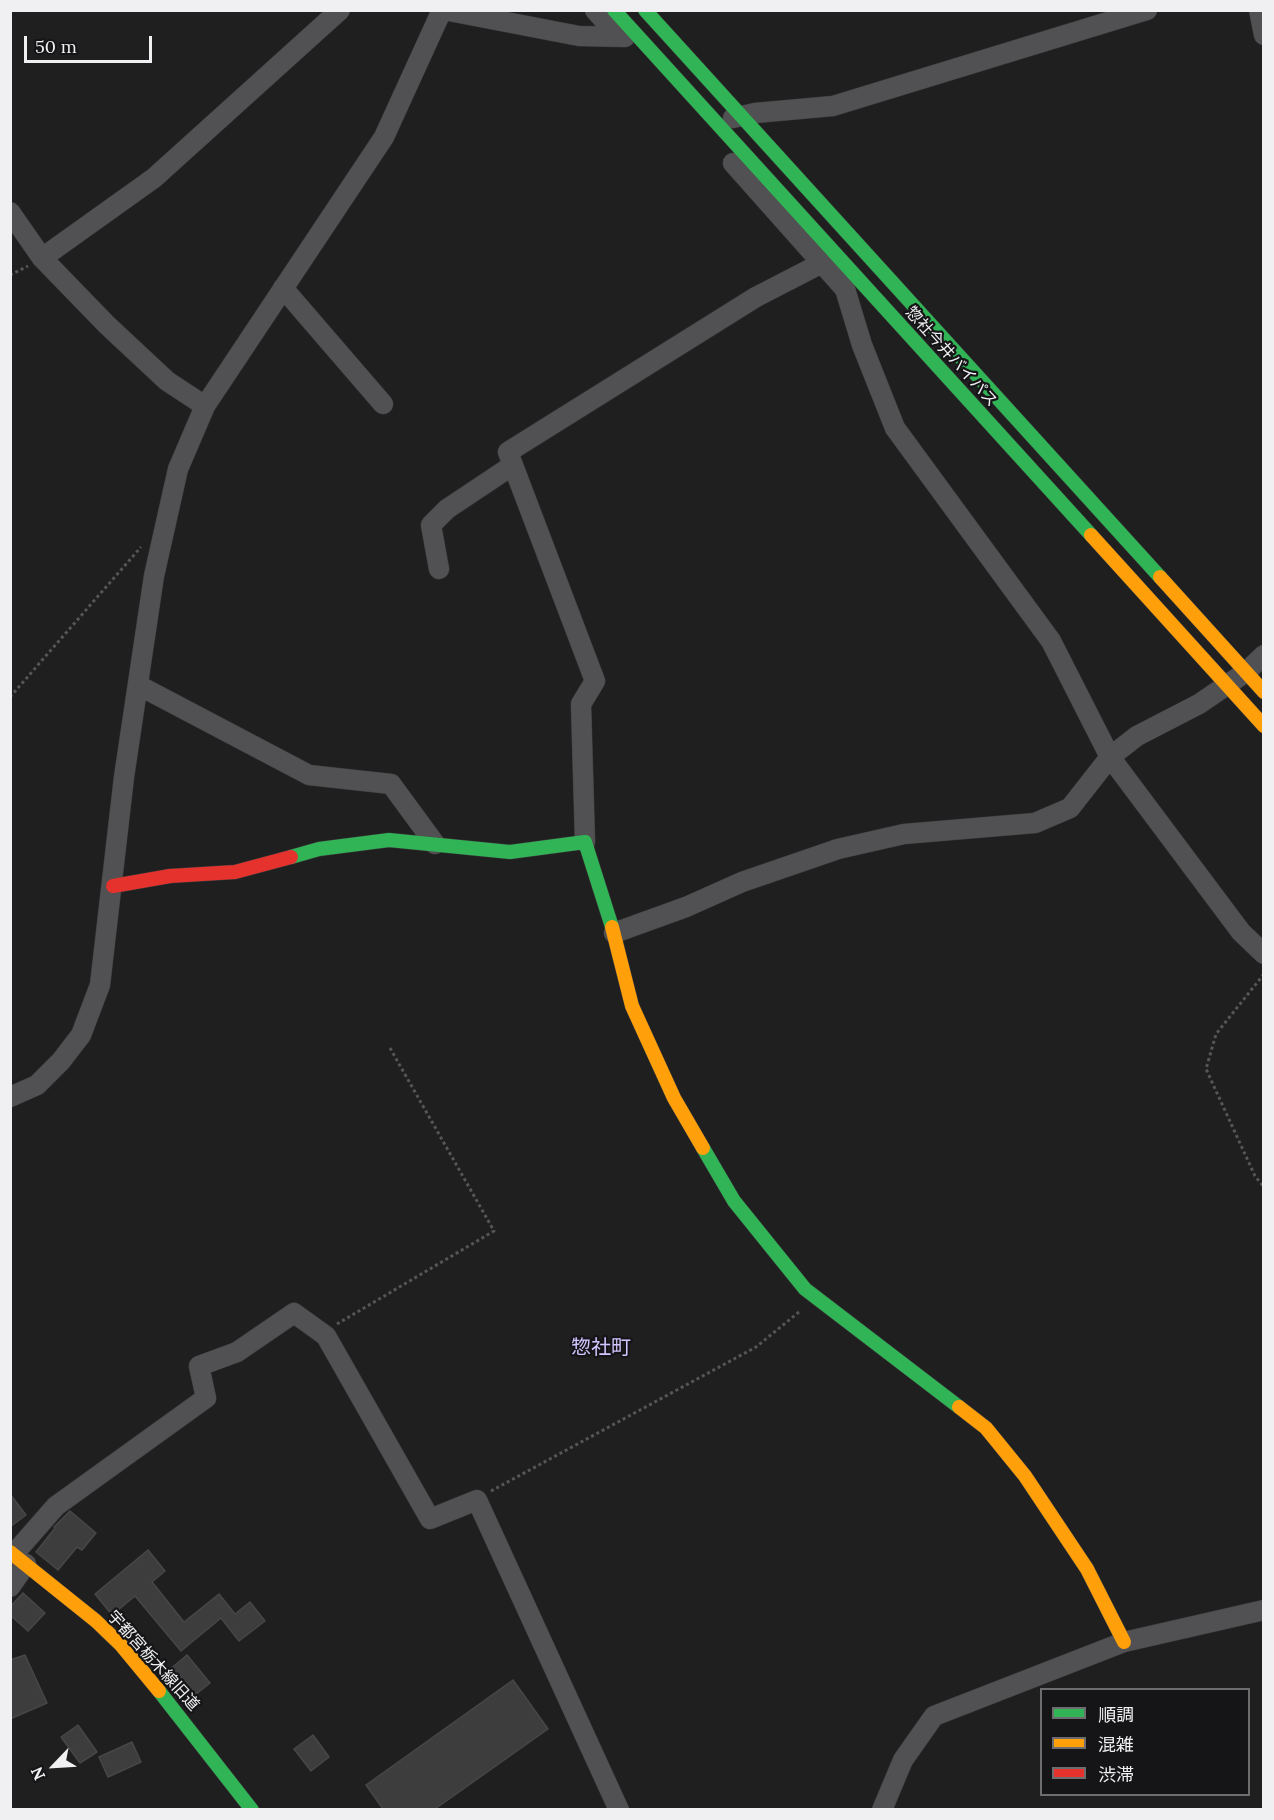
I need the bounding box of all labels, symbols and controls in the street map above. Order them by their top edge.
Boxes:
scale bar [27,24,154,62]
text: 50 m [35,35,77,58]
street label: 惣社今井バイパス [901,303,1001,411]
district label: 惣社町 [571,1336,631,1360]
street label: 宇都宮栃木線旧道 [103,1607,203,1715]
legend [1040,1688,1250,1796]
text: 順調 [1098,1703,1134,1726]
text: 混雑 [1098,1733,1134,1756]
north arrow [24,1736,84,1796]
text: 渋滞 [1098,1763,1134,1786]
text: N [26,1764,49,1783]

